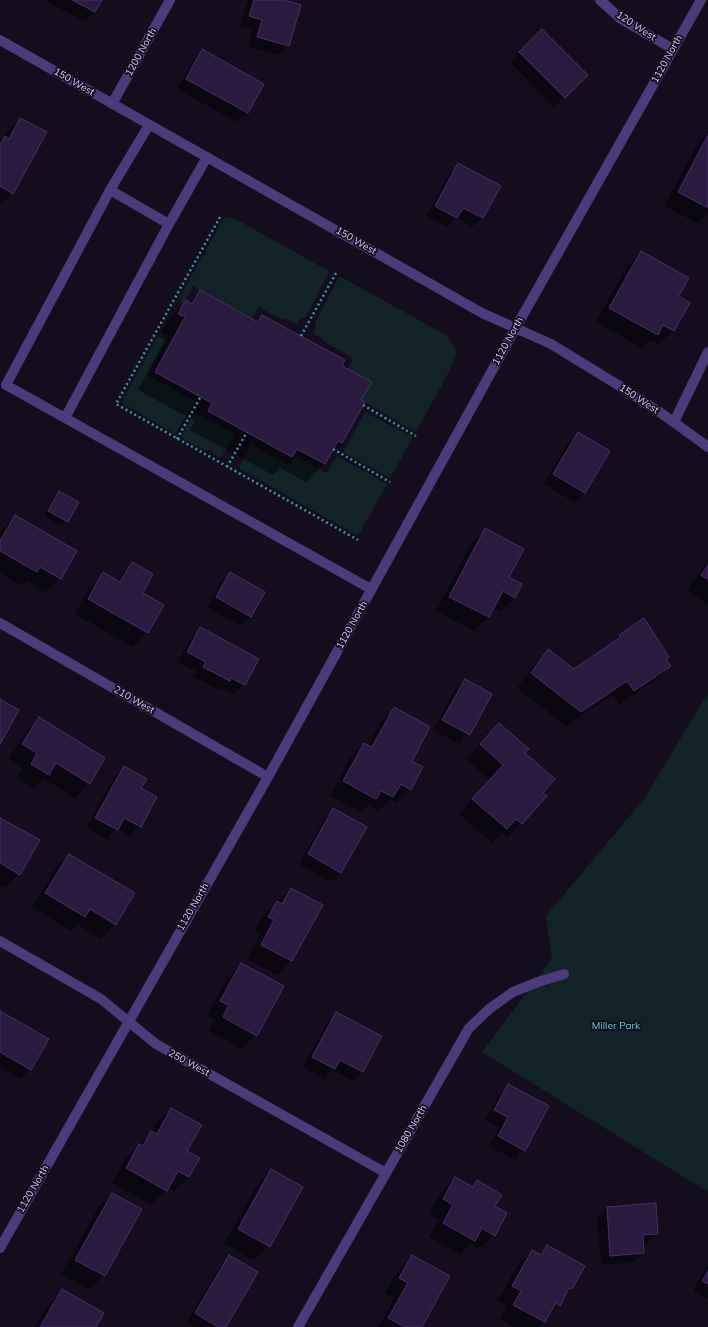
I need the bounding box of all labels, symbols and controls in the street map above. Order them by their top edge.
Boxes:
street label: 120 West [614,9,658,43]
street label: 1200 North [123,26,159,78]
street label: 1120 North [649,33,685,85]
street label: 150 West [52,66,96,98]
street label: 150 West [334,225,378,257]
street label: 1120 North [490,315,526,367]
street label: 150 West [617,382,661,416]
street label: 1120 North [334,599,370,651]
street label: 210 West [112,684,156,716]
street label: 1120 North [175,881,211,933]
park label: Miller Park [592,1020,640,1032]
street label: 250 West [166,1047,212,1079]
street label: 1080 North [393,1103,429,1155]
street label: 1120 North [15,1163,51,1215]

